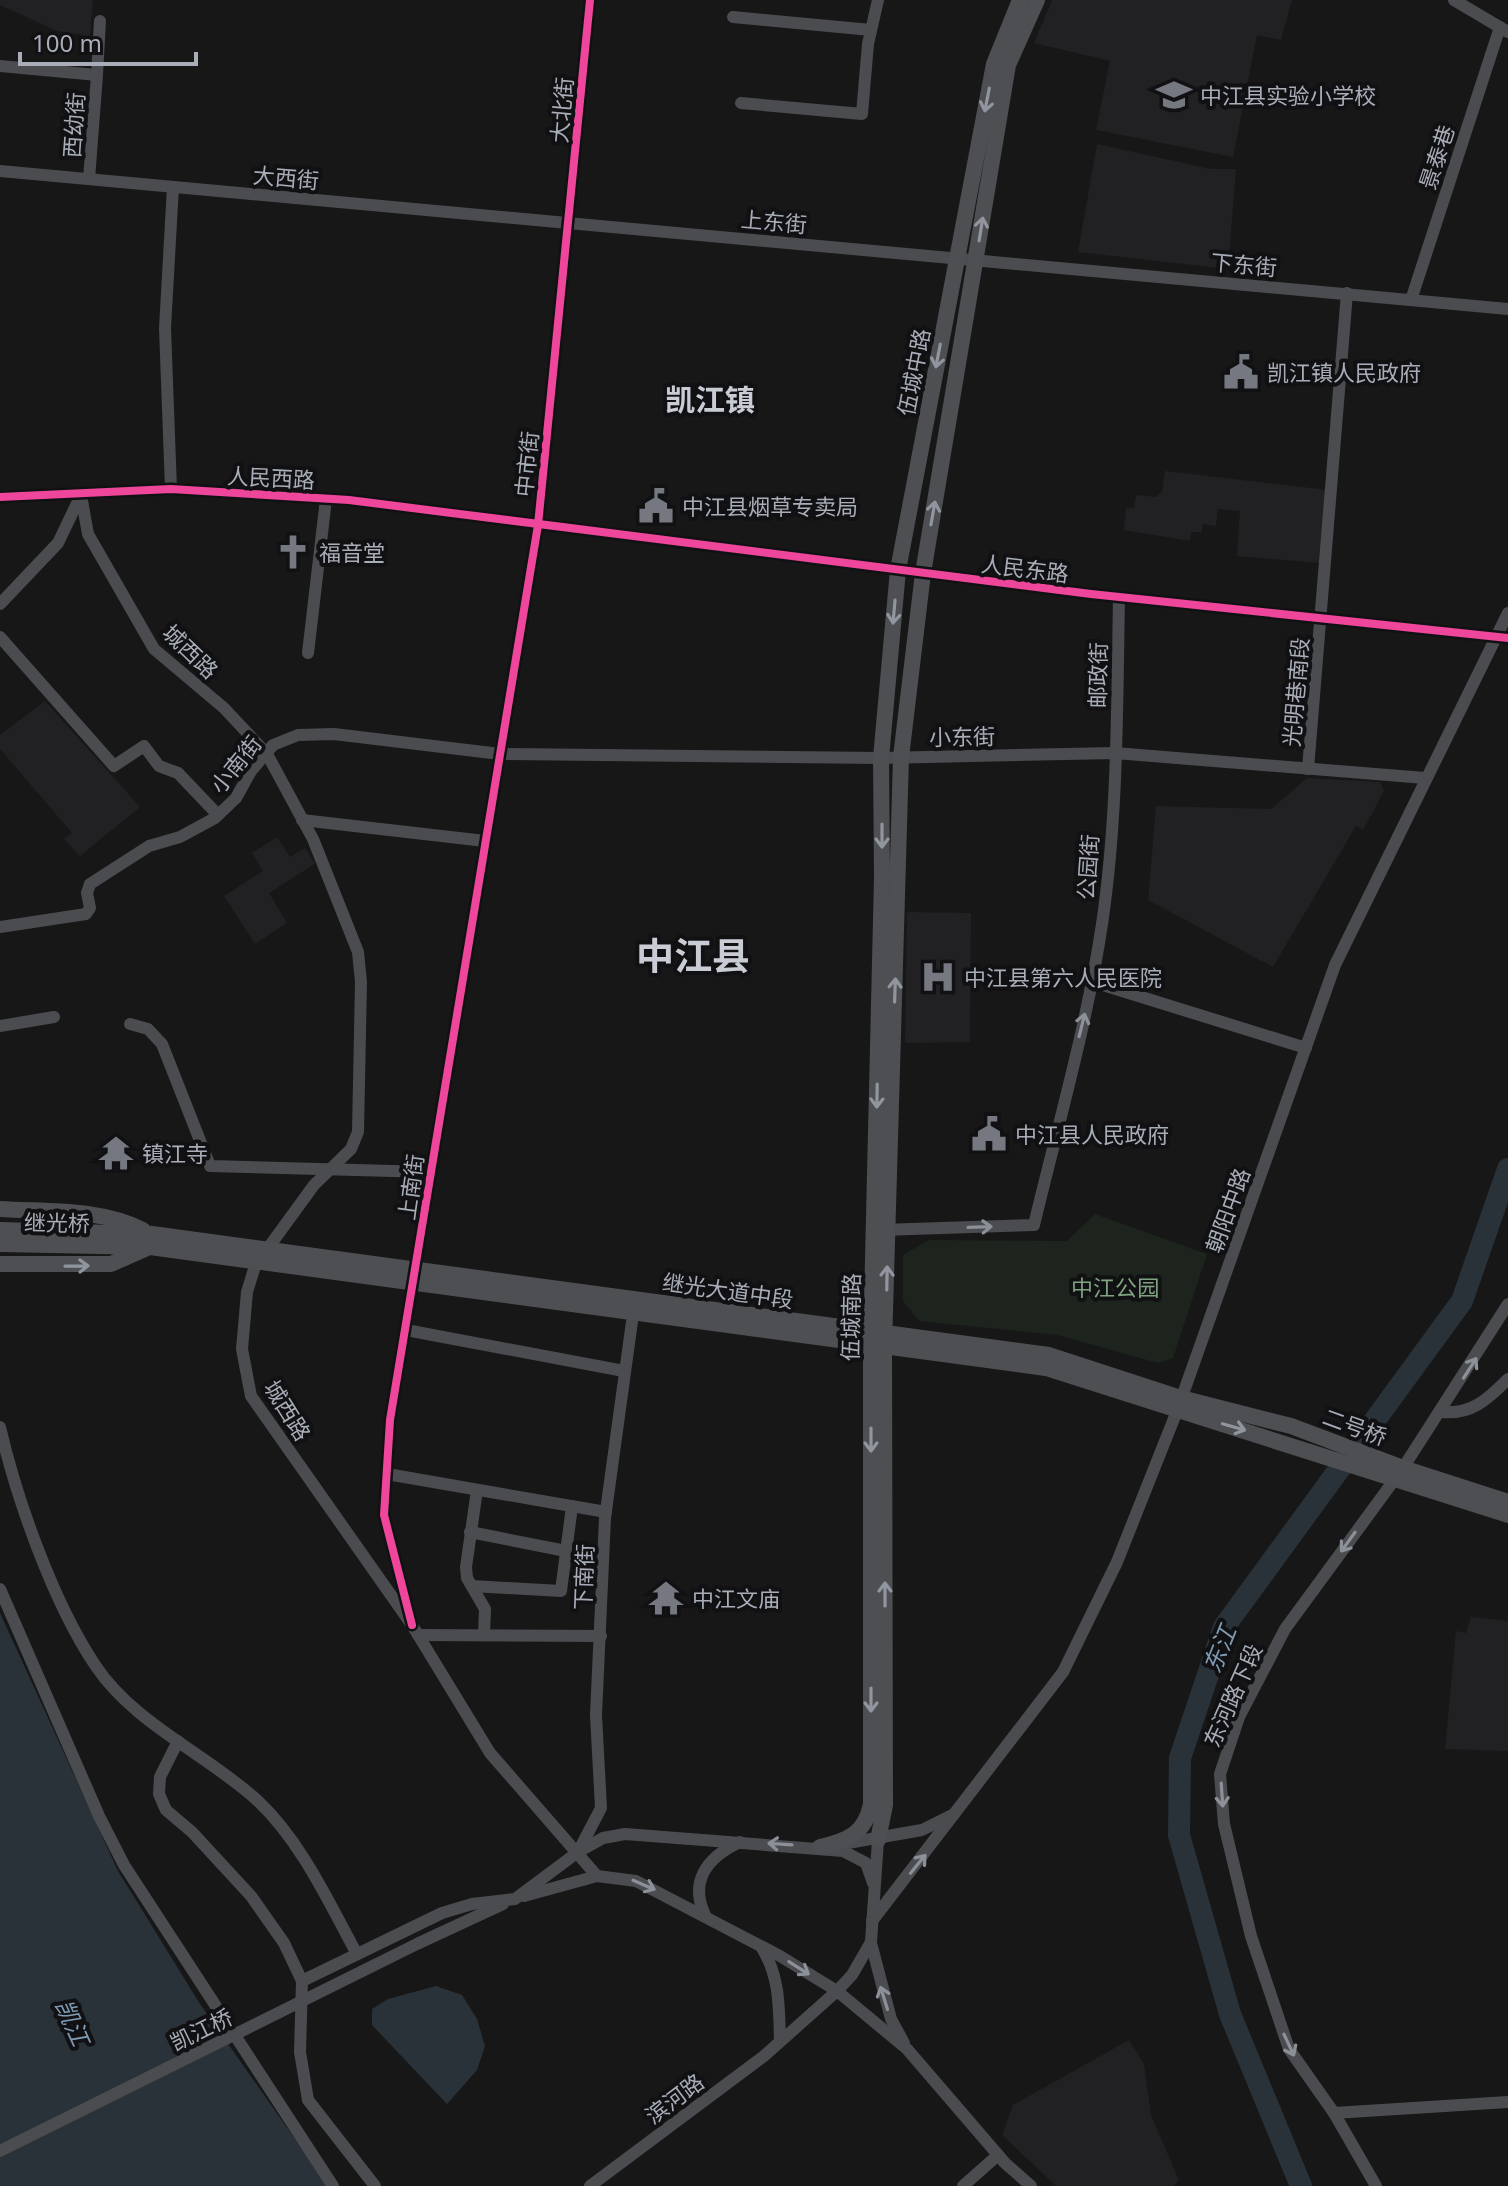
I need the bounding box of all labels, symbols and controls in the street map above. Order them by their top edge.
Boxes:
scale bar [20,16,196,66]
text: 100 m [32,26,102,59]
street label: 大北街 [543,76,579,144]
school or university icon: 中江县实验小学校 [1155,76,1193,114]
place label: 中江县实验小学校 [1200,80,1376,110]
one-way arrow [979,87,994,113]
street label: 西幼街 [56,91,90,159]
street label: 景泰巷 [1412,121,1460,193]
street label: 大西街 [252,159,320,195]
street label: 上东街 [740,203,808,239]
one-way arrow [974,217,989,242]
street label: 下东街 [1210,246,1278,282]
street label: 伍城中路 [890,326,936,418]
one-way arrow [930,342,945,368]
public building icon: 凯江镇人民政府 [1222,353,1260,391]
place label: 凯江镇人民政府 [1267,357,1421,387]
district label: 凯江镇 [665,379,755,420]
street label: 中市街 [508,430,544,498]
street label: 人民西路 [226,460,316,494]
public building icon: 中江县烟草专卖局 [637,487,675,525]
place label: 中江县烟草专卖局 [682,491,858,521]
one-way arrow [926,501,941,526]
church icon: 福音堂 [274,533,312,571]
place label: 福音堂 [319,537,385,567]
street label: 人民东路 [979,548,1071,588]
one-way arrow [887,598,902,625]
street label: 城西路 [157,617,225,685]
street label: 光明巷南段 [1275,636,1315,748]
street label: 邮政街 [1081,642,1113,708]
street label: 小东街 [929,720,995,752]
street label: 小南街 [203,729,267,799]
one-way arrow [874,822,890,849]
street label: 公园街 [1070,833,1104,901]
district label: 中江县 [636,929,750,981]
hospital icon: 中江县第六人民医院 [919,958,957,996]
place label: 中江县第六人民医院 [964,962,1162,992]
one-way arrow [887,977,903,1004]
one-way arrow [1076,1012,1091,1038]
one-way arrow [869,1082,885,1109]
public building icon: 中江县人民政府 [970,1115,1008,1153]
place label: 中江县人民政府 [1015,1119,1169,1149]
temple icon: 镇江寺 [97,1134,135,1172]
place label: 镇江寺 [142,1138,208,1168]
street label: 上南街 [391,1152,429,1222]
street label: 朝阳中路 [1198,1164,1256,1256]
street label: 继光桥 [24,1206,90,1238]
one-way arrow [966,1219,993,1234]
one-way arrow [63,1258,90,1273]
one-way arrow [880,1265,895,1292]
street label: 继光大道中段 [661,1266,795,1314]
park label: 中江公园 [1071,1272,1159,1302]
street label: 伍城南路 [834,1273,866,1361]
one-way arrow [1461,1358,1478,1380]
street label: 城西路 [258,1374,318,1446]
street label: 二号桥 [1319,1401,1391,1451]
one-way arrow [1220,1420,1246,1435]
one-way arrow [863,1426,879,1453]
one-way arrow [1339,1530,1356,1552]
street label: 下南街 [567,1543,599,1611]
temple icon: 中江文庙 [647,1579,685,1617]
one-way arrow [877,1581,893,1608]
place label: 中江文庙 [692,1583,780,1613]
water label: 东江 [1195,1618,1244,1677]
street label: 东河路下段 [1196,1639,1268,1751]
one-way arrow [863,1686,879,1713]
one-way arrow [1215,1781,1230,1808]
one-way arrow [767,1836,794,1851]
one-way arrow [909,1854,926,1875]
one-way arrow [631,1878,656,1893]
one-way arrow [788,1960,810,1977]
one-way arrow [876,1985,891,2011]
water label: 凯江 [48,1993,99,2053]
street label: 凯江桥 [165,2001,237,2057]
one-way arrow [1282,2033,1297,2057]
street label: 滨河路 [639,2066,709,2130]

